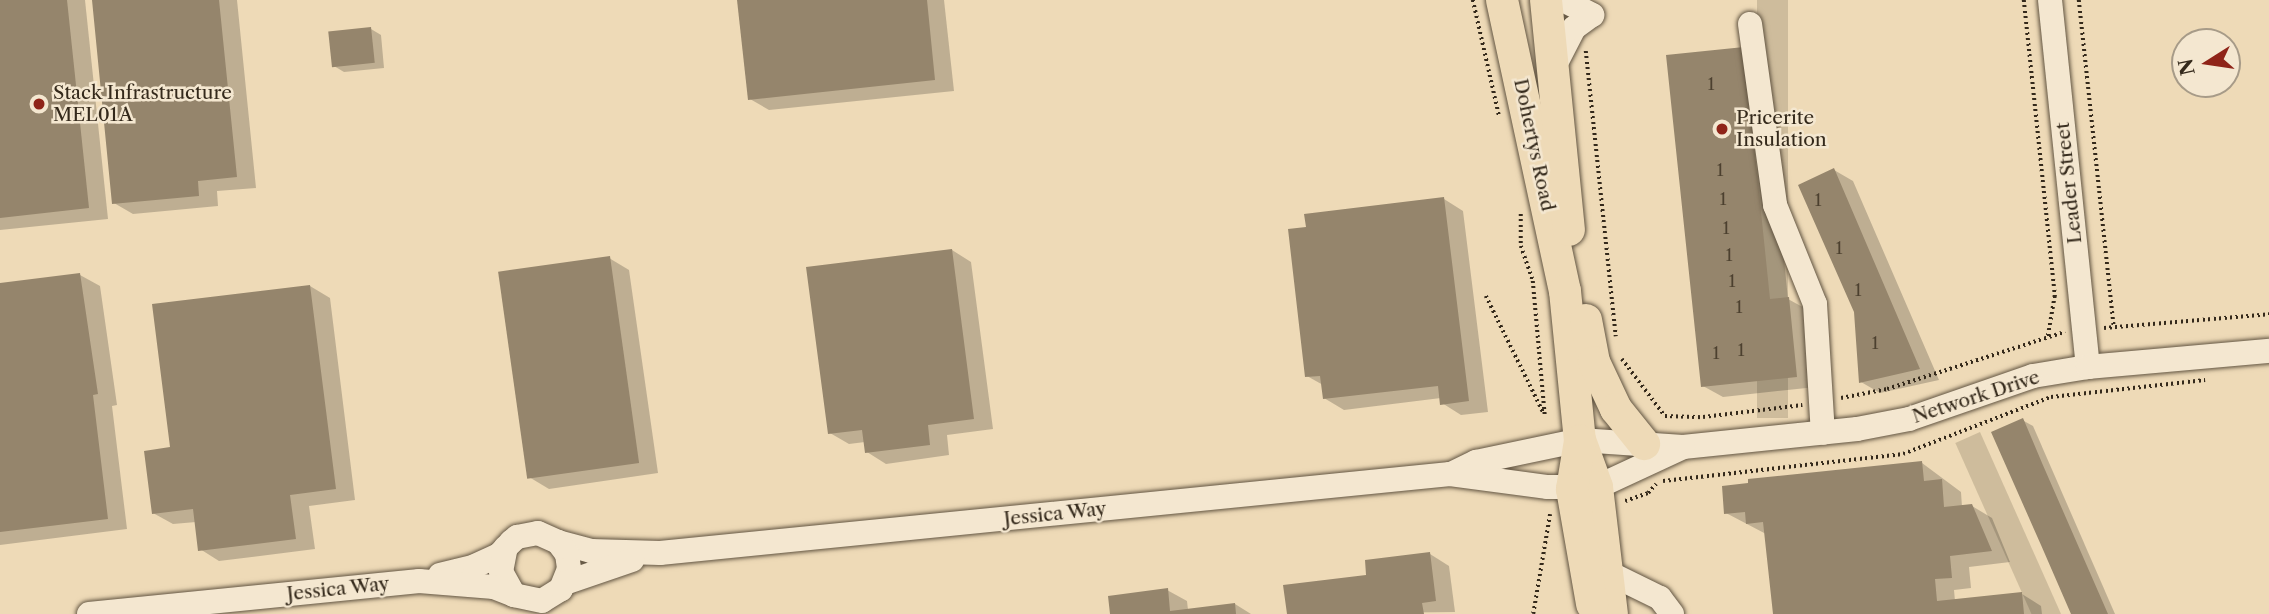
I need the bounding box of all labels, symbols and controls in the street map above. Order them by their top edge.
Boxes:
north arrow [2171,28,2241,98]
text: N [2174,57,2200,78]
house number: 1 [1708,74,1714,94]
street label: Dohertys Road [1509,77,1559,213]
place label: Stack Infrastructure MEL01A [53,82,232,126]
marker: Stack Infrastructure MEL01A [31,96,47,112]
place label: Pricerite Insulation [1736,107,1827,151]
marker: Pricerite Insulation [1714,121,1730,137]
street label: Leader Street [2051,121,2087,245]
house number: 1 [1717,160,1723,180]
house number: 1 [1720,189,1726,209]
house number: 1 [1815,190,1821,210]
house number: 1 [1723,218,1729,238]
house number: 1 [1836,238,1842,258]
house number: 1 [1726,245,1732,265]
house number: 1 [1729,271,1735,291]
house number: 1 [1855,280,1861,300]
house number: 1 [1736,297,1742,317]
house number: 1 [1872,333,1878,353]
house number: 1 [1738,340,1744,360]
house number: 1 [1713,343,1719,363]
street label: Network Drive [1909,366,2043,428]
street label: Jessica Way [1002,497,1108,531]
street label: Jessica Way [285,572,391,606]

